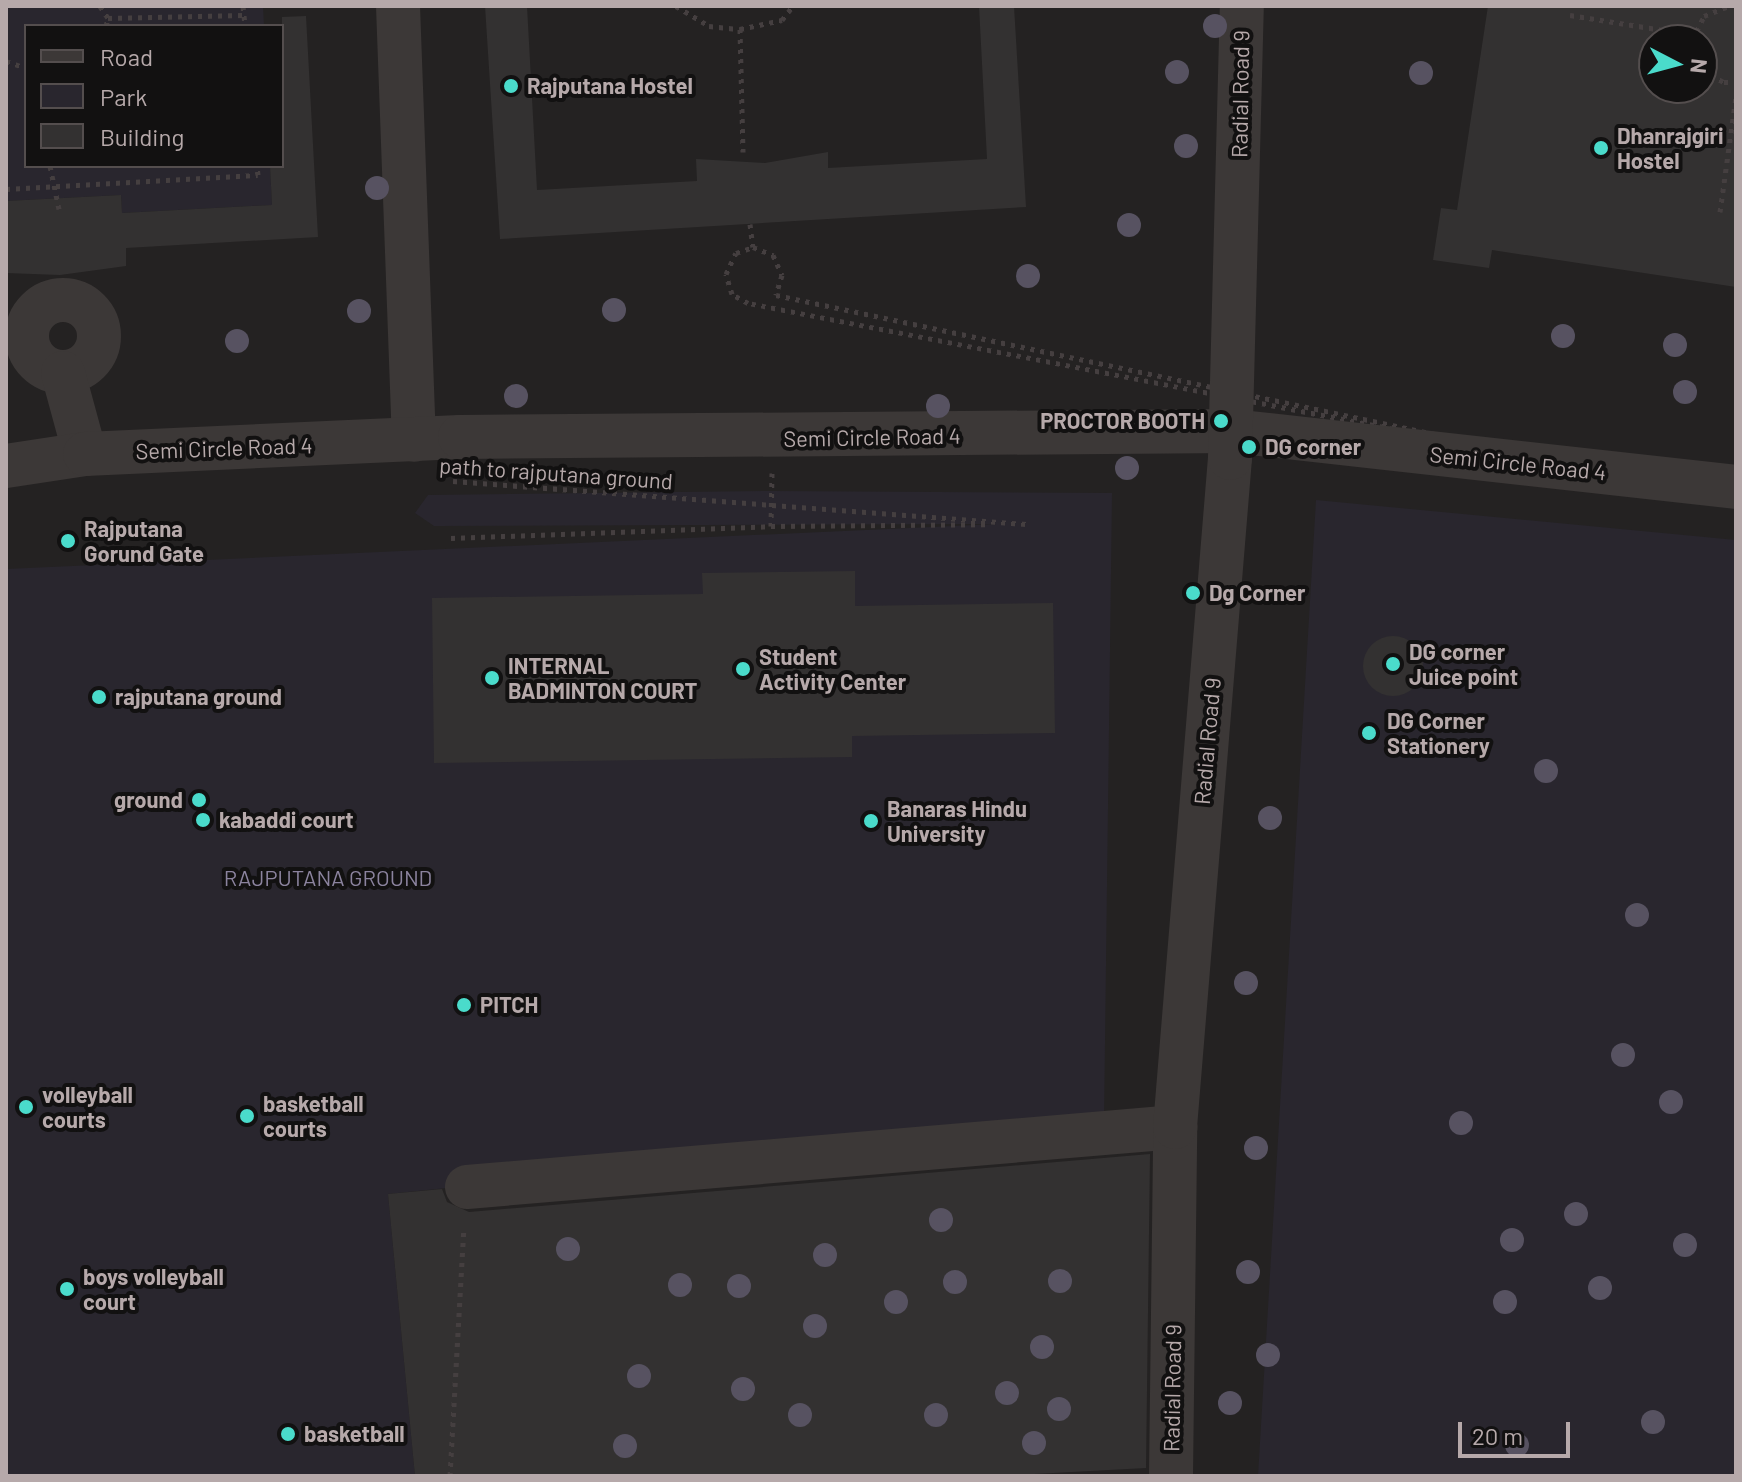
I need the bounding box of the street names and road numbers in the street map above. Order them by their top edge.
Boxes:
street label: Radial Road 9 [1226,30,1254,158]
street label: Semi Circle Road 4 [783,422,961,452]
street label: Semi Circle Road 4 [135,432,313,464]
street label: Semi Circle Road 4 [1428,441,1608,485]
street label: path to rajputana ground [438,452,674,494]
street label: Radial Road 9 [1188,676,1226,806]
street label: Radial Road 9 [1158,1324,1186,1452]

